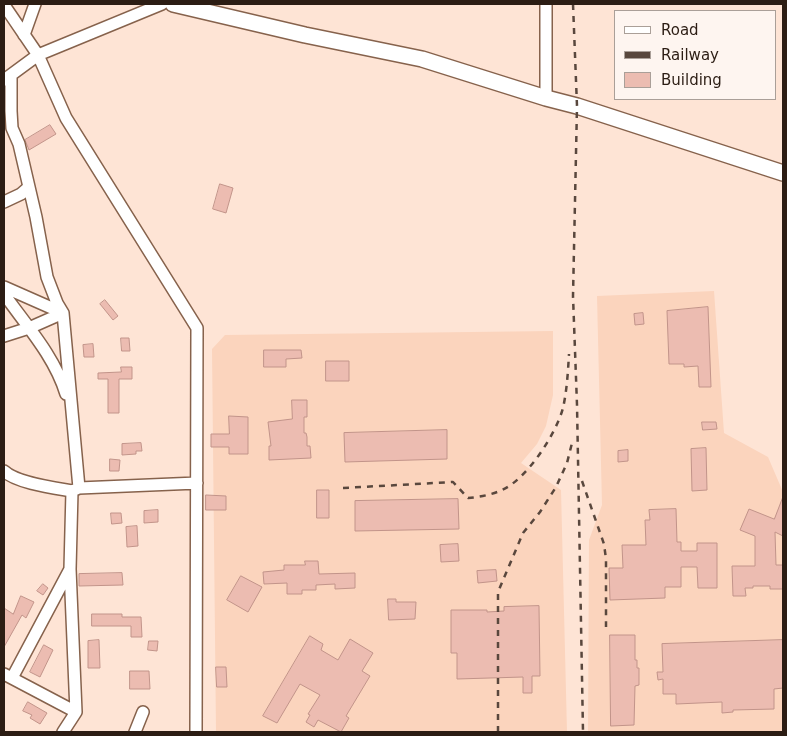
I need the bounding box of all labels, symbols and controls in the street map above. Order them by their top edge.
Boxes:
legend [614,10,777,100]
text: Road [661,21,699,39]
text: Railway [661,46,719,64]
text: Building [661,71,722,89]

